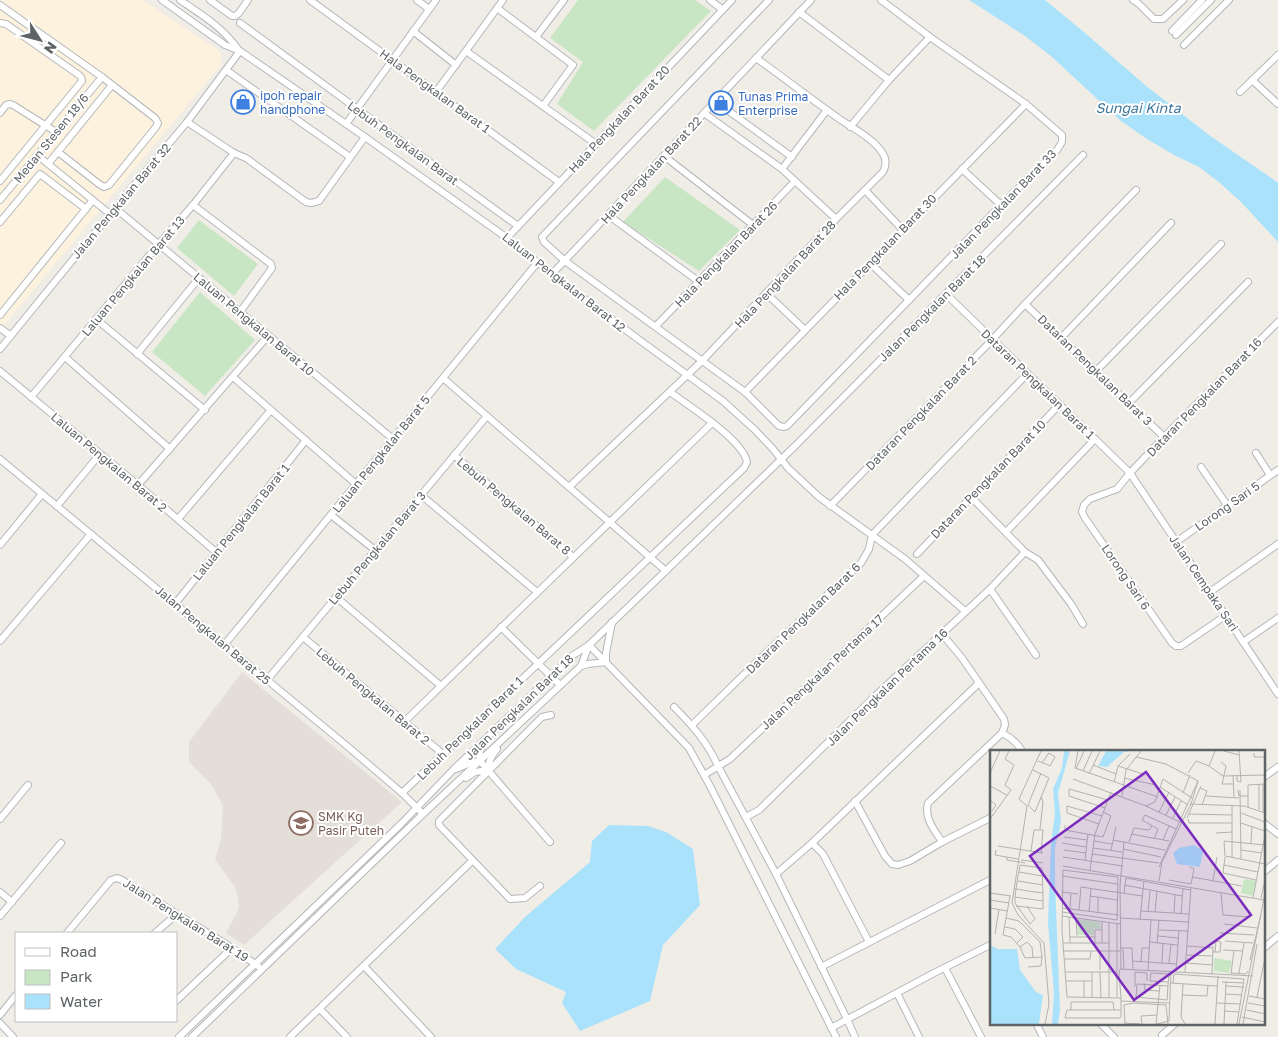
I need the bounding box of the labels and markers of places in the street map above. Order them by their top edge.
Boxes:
place label: ipoh repair handphone [260,88,325,117]
shop icon: ipoh repair handphone [230,89,256,115]
place label: Tunas Prima Enterprise [738,89,808,118]
shop icon: Tunas Prima Enterprise [708,90,734,116]
place label: SMK Kg Pasir Puteh [318,809,384,838]
school or university icon: SMK Kg Pasir Puteh [288,810,314,836]

